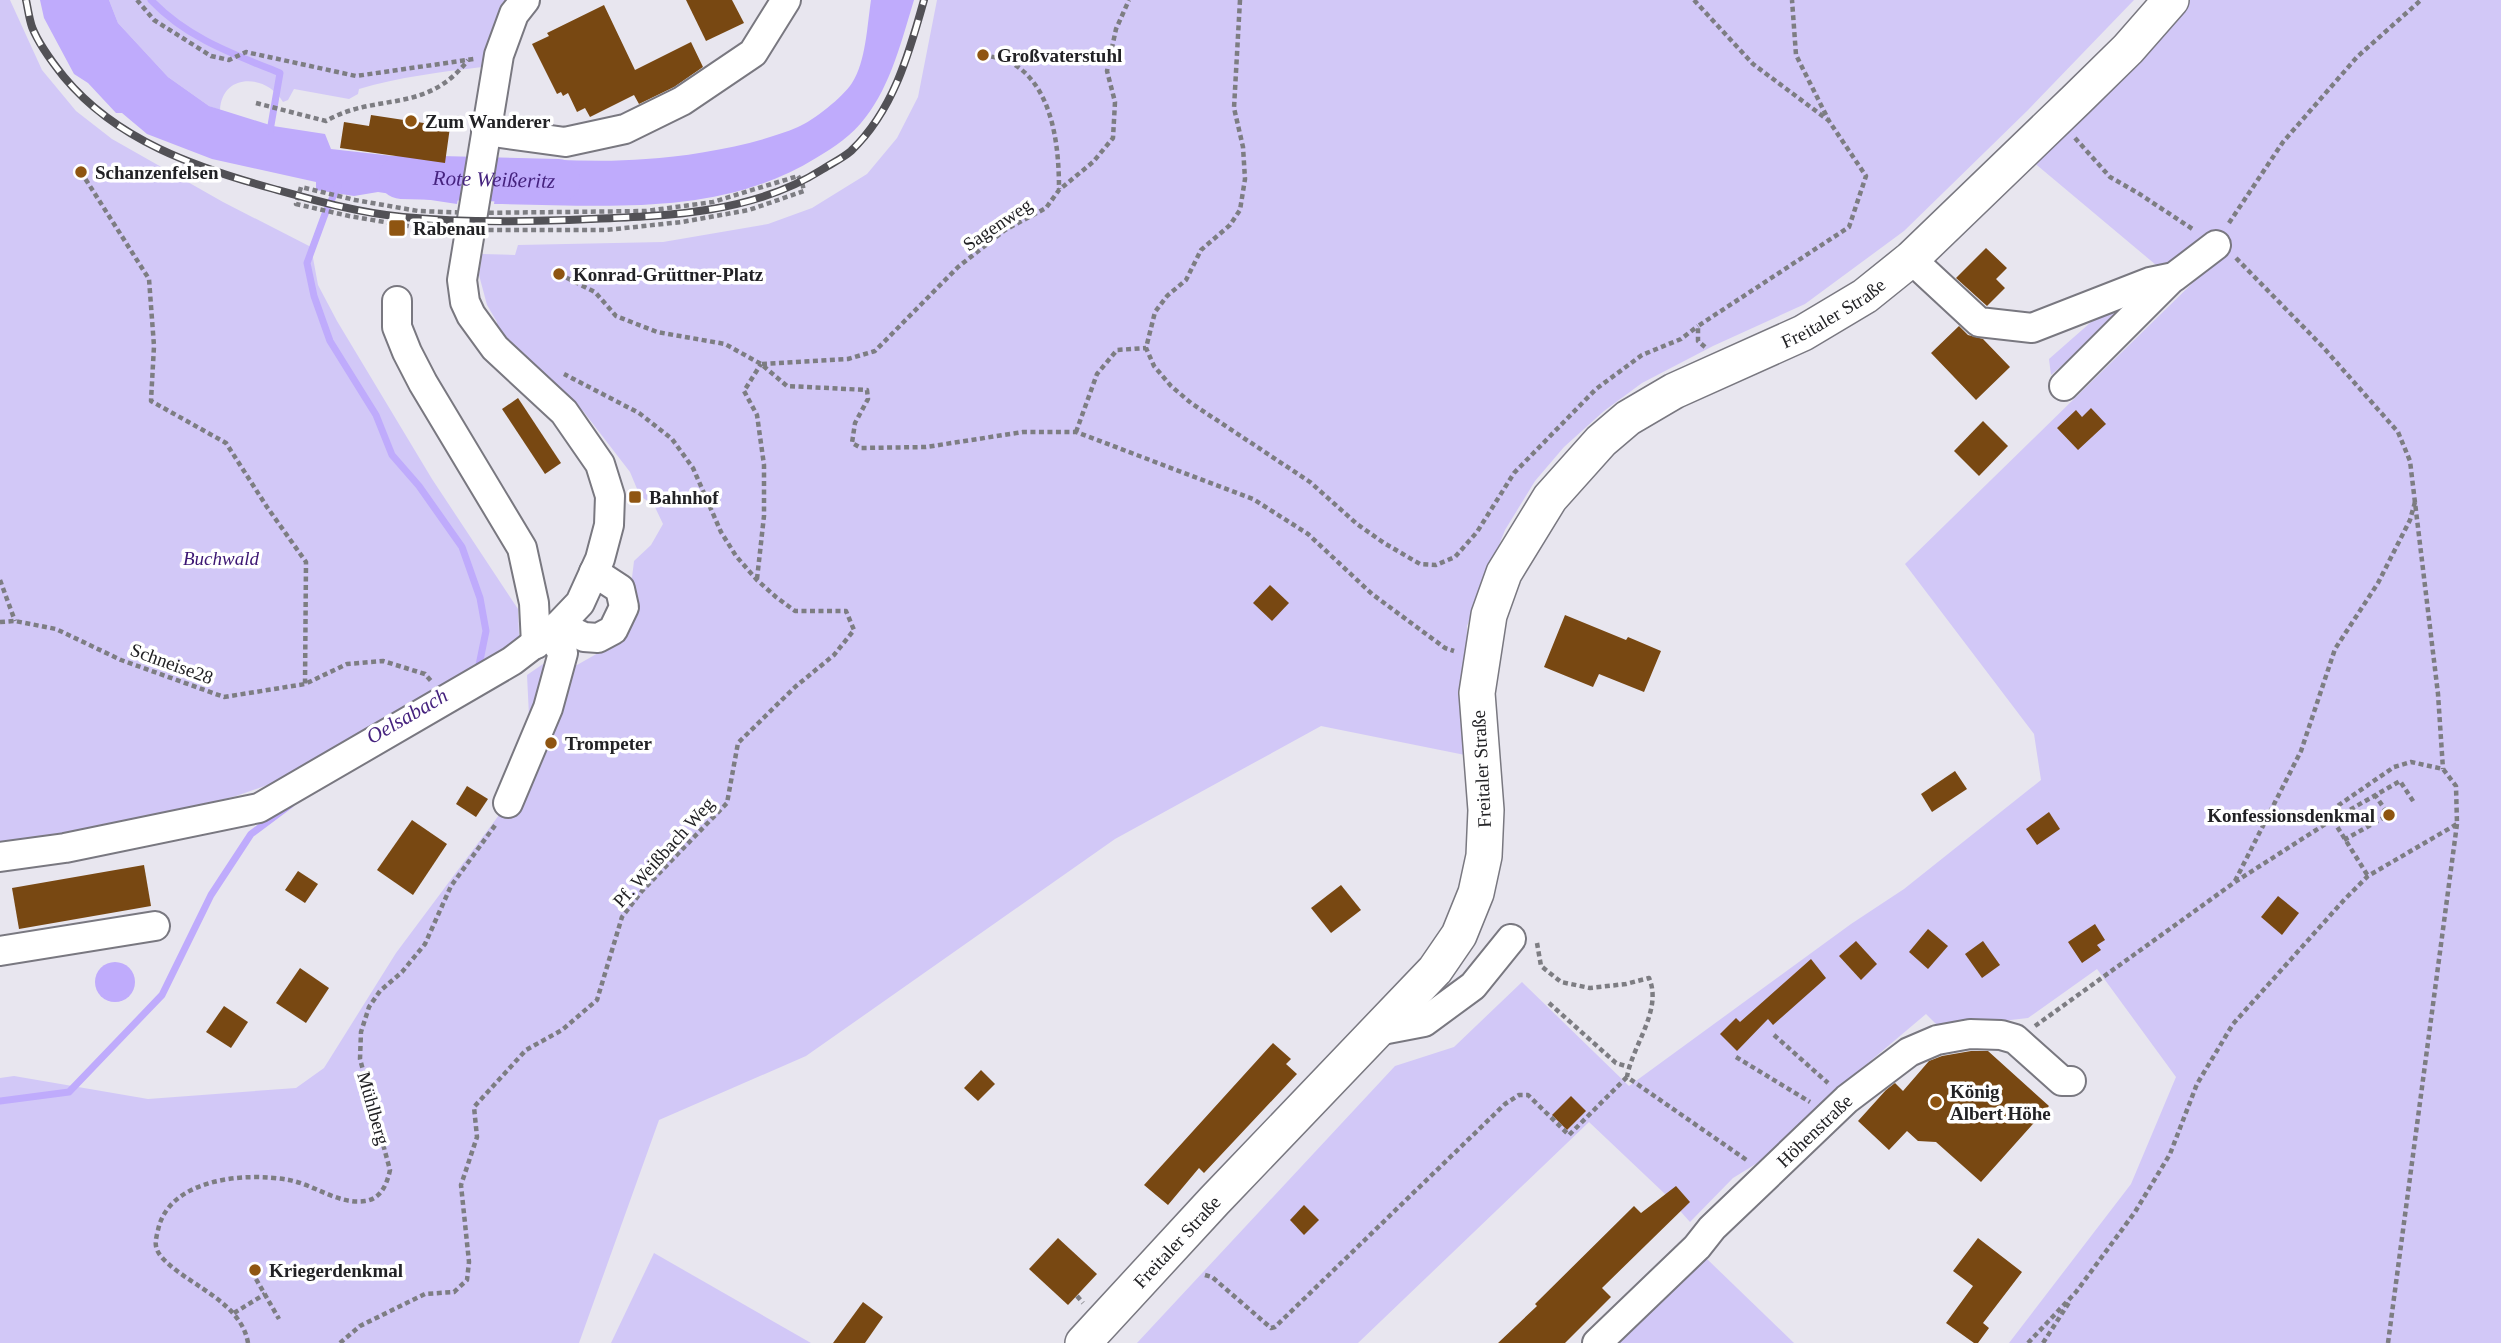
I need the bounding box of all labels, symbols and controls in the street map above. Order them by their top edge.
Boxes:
place label: Großvaterstuhl [997,45,1122,66]
marker: Großvaterstuhl [975,47,991,63]
place label: Zum Wanderer [425,111,551,132]
marker: Zum Wanderer [403,113,419,129]
place label: Schanzenfelsen [95,162,219,183]
marker: Schanzenfelsen [73,164,89,180]
water label: Rote Weißeritz [431,166,555,193]
street label: Sagenweg [959,194,1036,255]
marker: Rabenau [387,218,407,238]
place label: Rabenau [413,218,486,239]
place label: Konrad-Grüttner-Platz [573,264,764,285]
marker: Konrad-Grüttner-Platz [551,266,567,282]
street label: Freitaler Straße [1778,274,1889,352]
place label: Bahnhof [649,487,719,508]
marker: Bahnhof [627,489,643,505]
park label: Buchwald [183,548,259,569]
street label: Schneise28 [128,639,216,688]
water label: Oelsabach [362,683,452,749]
street label: Freitaler Straße [1468,710,1495,828]
place label: Trompeter [565,733,652,754]
marker: Trompeter [543,735,559,751]
street label: Pf. Weißbach Weg [609,793,718,911]
place label: Konfessionsdenkmal [2207,805,2375,826]
marker: Konfessionsdenkmal [2381,807,2397,823]
street label: Mühlberg [353,1069,394,1147]
place label: König Albert Höhe [1950,1081,2051,1124]
street label: Höhenstraße [1772,1090,1856,1172]
marker: König Albert Höhe [1928,1094,1944,1110]
street label: Freitaler Straße [1129,1192,1225,1292]
place label: Kriegerdenkmal [269,1260,403,1281]
marker: Kriegerdenkmal [247,1262,263,1278]

